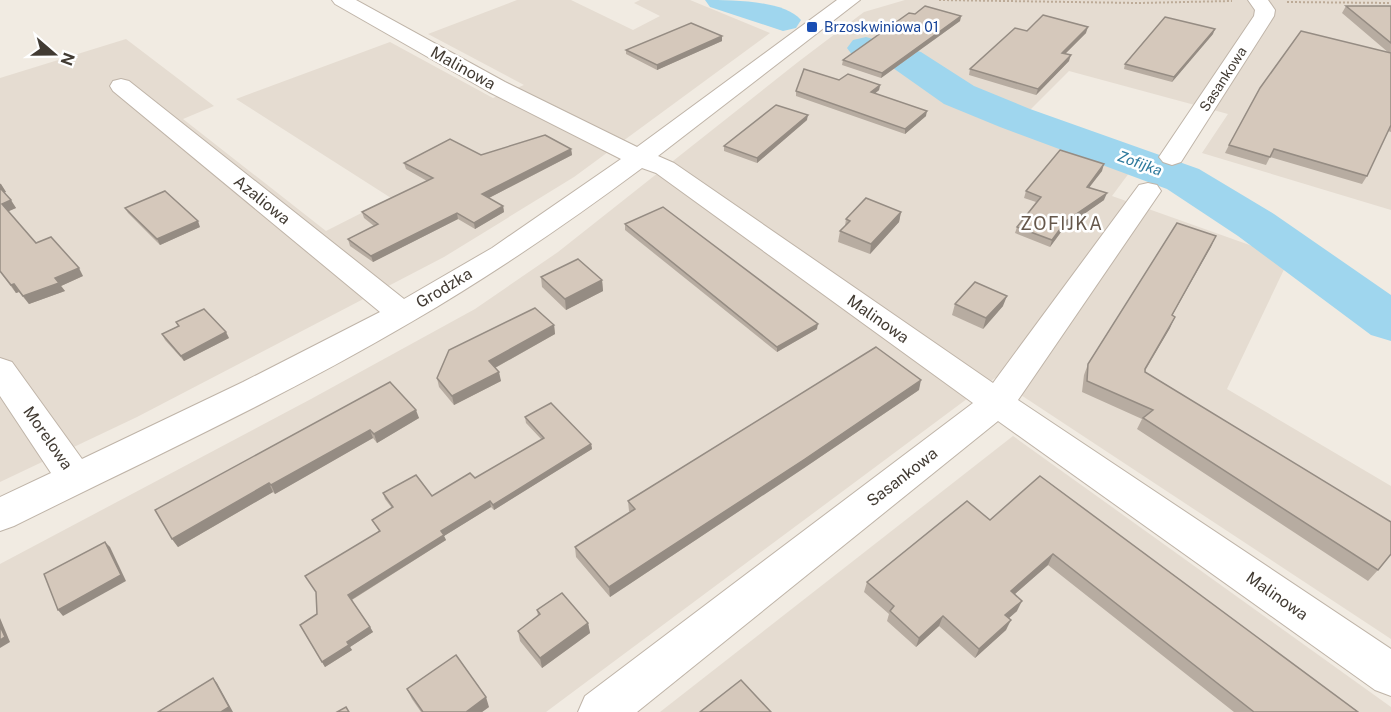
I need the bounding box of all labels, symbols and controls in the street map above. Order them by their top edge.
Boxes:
place label: Brzoskwiniowa 01 [824,19,939,35]
marker: Brzoskwiniowa 01 [805,20,819,34]
north arrow [24,24,84,84]
street label: Malinowa [427,42,499,94]
street label: Sasankowa [1196,44,1250,114]
text: N [57,50,79,68]
water label: Zofijka [1115,147,1165,179]
street label: Azaliowa [230,172,294,228]
district label: ZOFIJKA [1020,213,1104,234]
street label: Grodzka [413,264,475,312]
street label: Malinowa [843,291,913,347]
street label: Morelowa [19,403,77,473]
street label: Sasankowa [863,444,941,510]
street label: Malinowa [1242,568,1312,624]

